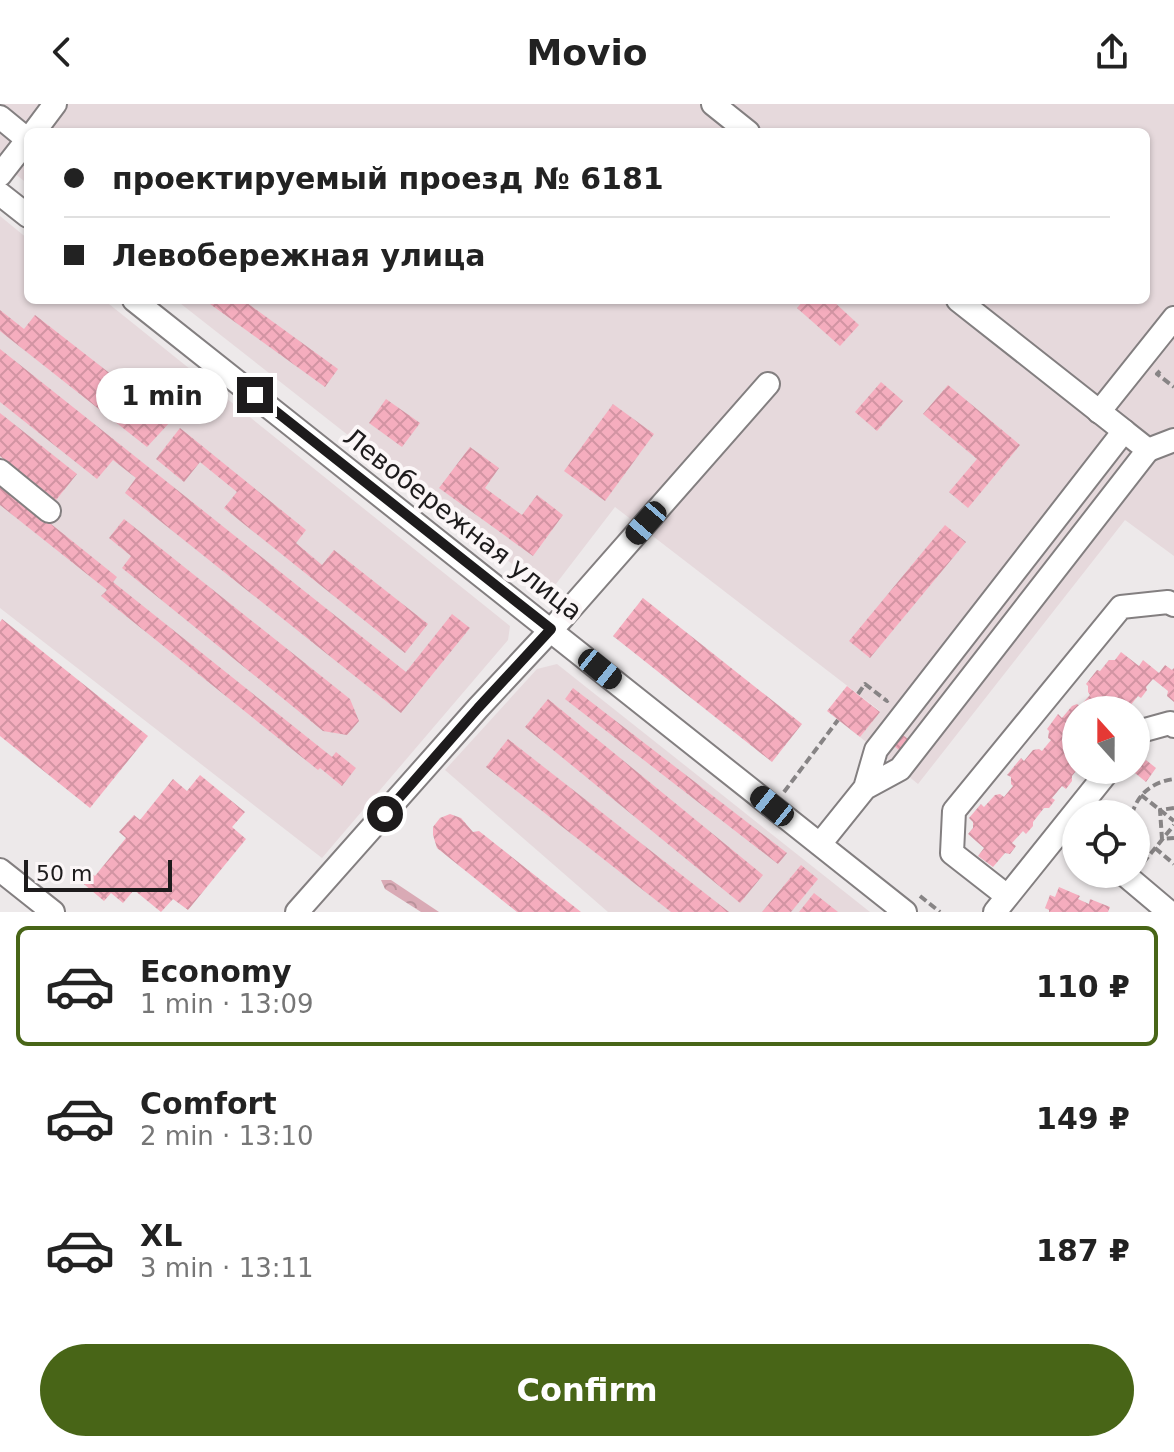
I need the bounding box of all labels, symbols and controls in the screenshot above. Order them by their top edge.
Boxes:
icon: back [40,30,84,74]
icon: share [1090,30,1134,74]
text: Movio [526,32,648,73]
text: проектируемый проезд № 6181 [112,161,664,196]
text: Левобережная улица [112,238,486,273]
callout: 1 min [95,367,227,423]
route end [237,377,273,413]
text: 1 min [121,381,203,411]
street label: Левобережная улица [338,422,588,626]
car [621,497,671,549]
car [574,645,626,693]
north arrow [1062,696,1150,784]
map controls [1062,696,1150,888]
car [746,782,798,830]
route start [367,796,403,832]
button: locate [1062,800,1150,888]
scale bar [24,856,172,892]
text: 50 m [36,861,92,886]
icon: car [44,950,116,1022]
text: Economy [140,954,292,989]
text: 110 ₽ [1036,969,1130,1004]
text: 1 min · 13:09 [140,989,314,1019]
icon: car [44,1082,116,1154]
text: Comfort [140,1086,277,1121]
text: 149 ₽ [1036,1101,1130,1136]
text: 2 min · 13:10 [140,1121,314,1151]
icon: car [44,1214,116,1286]
text: XL [140,1218,182,1253]
text: 187 ₽ [1036,1233,1130,1268]
text: 3 min · 13:11 [140,1253,314,1283]
button: Confirm [40,1344,1134,1436]

